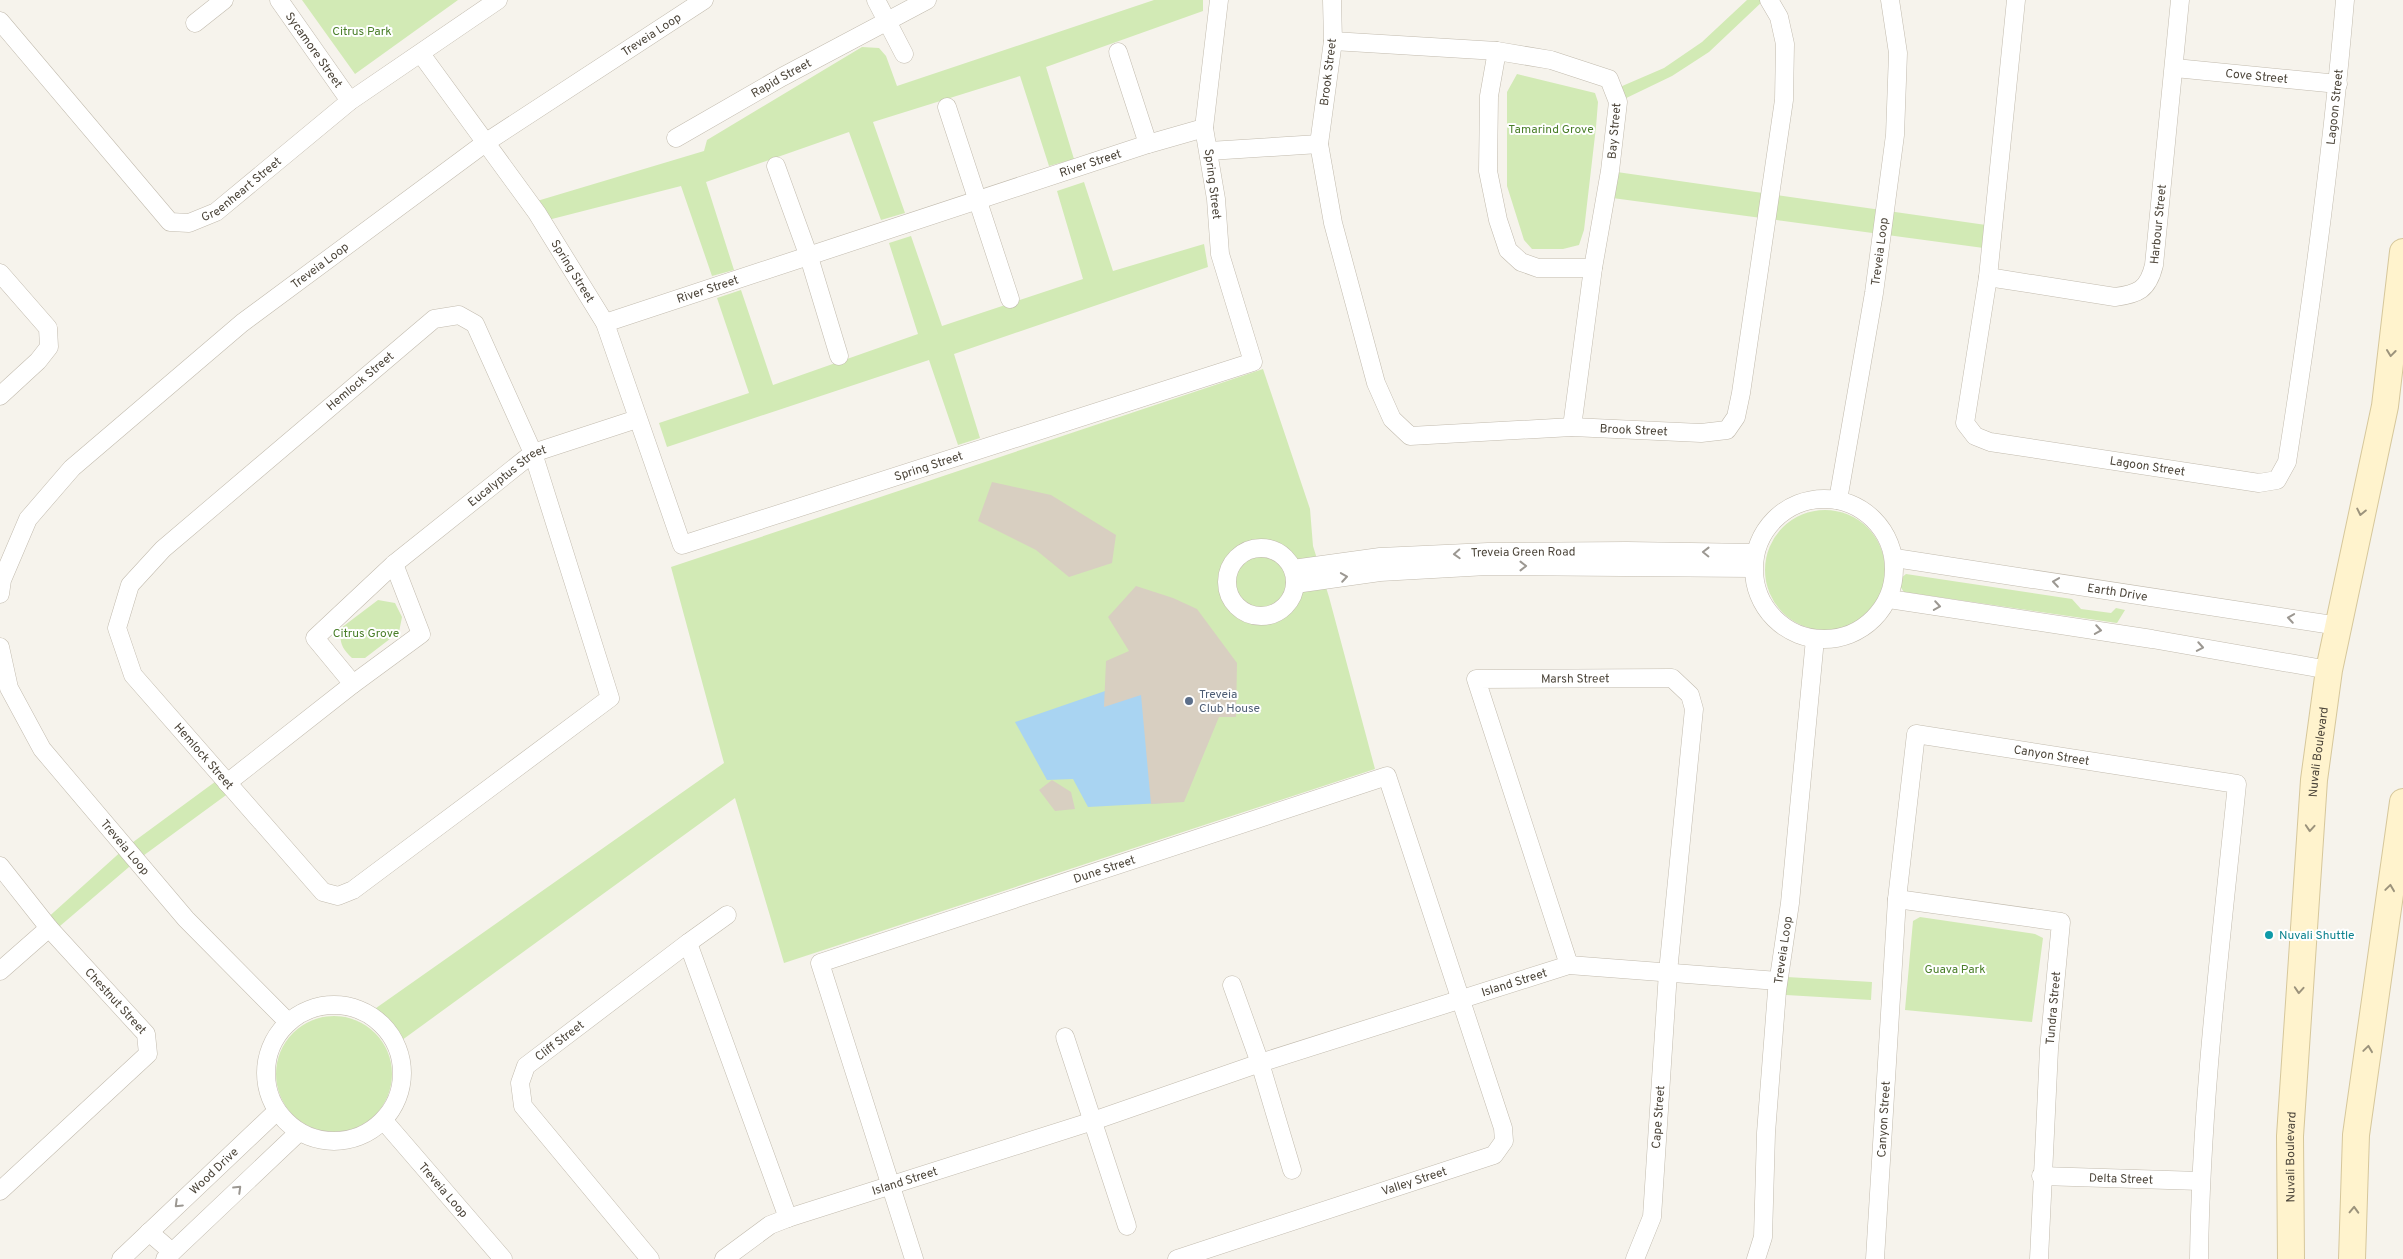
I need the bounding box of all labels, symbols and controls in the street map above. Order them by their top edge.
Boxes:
street label: Sycamore Street [281,9,346,92]
street label: Treveia Loop [619,10,685,61]
park label: Citrus Park [332,24,392,40]
street label: Brook Street [1317,37,1341,107]
street label: Rapid Street [748,56,815,102]
street label: Cove Street [2224,66,2289,88]
street label: Lagoon Street [2324,68,2348,146]
street label: Bay Street [1605,102,1625,160]
park label: Tamarind Grove [1508,122,1594,138]
street label: River Street [1058,146,1124,182]
street label: Spring Street [1200,148,1224,220]
street label: Greenheart Street [199,154,285,226]
street label: Harbour Street [2147,184,2171,265]
street label: Treveia Loop [1868,216,1893,287]
street label: Spring Street [546,237,598,306]
street label: Treveia Loop [288,239,353,293]
street label: River Street [675,272,741,308]
street label: Hemlock Street [324,349,398,415]
one-way arrow [2386,349,2397,357]
street label: Brook Street [1599,421,1668,440]
street label: Eucalyptus Street [465,442,549,511]
street label: Spring Street [892,448,965,485]
street label: Lagoon Street [2108,453,2186,481]
one-way arrow [2356,508,2367,517]
street label: Treveia Green Road [1470,544,1575,562]
one-way arrow [1702,547,1710,557]
one-way arrow [1452,549,1460,559]
one-way arrow [1520,561,1527,571]
one-way arrow [1340,572,1348,583]
one-way arrow [2051,578,2060,588]
street label: Earth Drive [2086,581,2149,606]
one-way arrow [1934,600,1942,611]
one-way arrow [2286,614,2295,624]
one-way arrow [2093,625,2102,635]
park label: Citrus Grove [333,626,399,642]
one-way arrow [2195,642,2204,652]
street label: Marsh Street [1541,671,1610,688]
place label: Treveia Club House [1199,687,1260,717]
marker: Treveia Club House [1183,695,1195,707]
street label: Nuvali Boulevard [2306,706,2333,798]
street label: Hemlock Street [170,720,237,793]
street label: Canyon Street [2012,742,2091,770]
street label: Treveia Loop [96,817,153,879]
one-way arrow [2305,824,2316,832]
street label: Dune Street [1072,852,1138,888]
one-way arrow [2384,883,2395,891]
street label: Treveia Loop [1771,915,1797,985]
place label: Nuvali Shuttle [2279,928,2355,944]
marker: Nuvali Shuttle [2263,929,2275,941]
park label: Guava Park [1924,962,1986,978]
street label: Chestnut Street [81,965,150,1038]
street label: Island Street [1480,965,1549,1001]
street label: Tundra Street [2043,971,2065,1045]
one-way arrow [2294,986,2305,994]
street label: Cliff Street [532,1018,588,1065]
one-way arrow [2362,1044,2373,1052]
street label: Canyon Street [1874,1081,1895,1158]
street label: Cape Street [1649,1085,1669,1149]
street label: Nuvali Boulevard [2283,1111,2301,1203]
street label: Wood Drive [187,1145,242,1199]
street label: Treveia Loop [414,1159,471,1222]
street label: Island Street [870,1164,940,1200]
street label: Valley Street [1379,1164,1449,1200]
street label: Delta Street [2089,1171,2153,1189]
one-way arrow [233,1186,242,1195]
one-way arrow [175,1198,184,1207]
one-way arrow [2348,1206,2359,1214]

